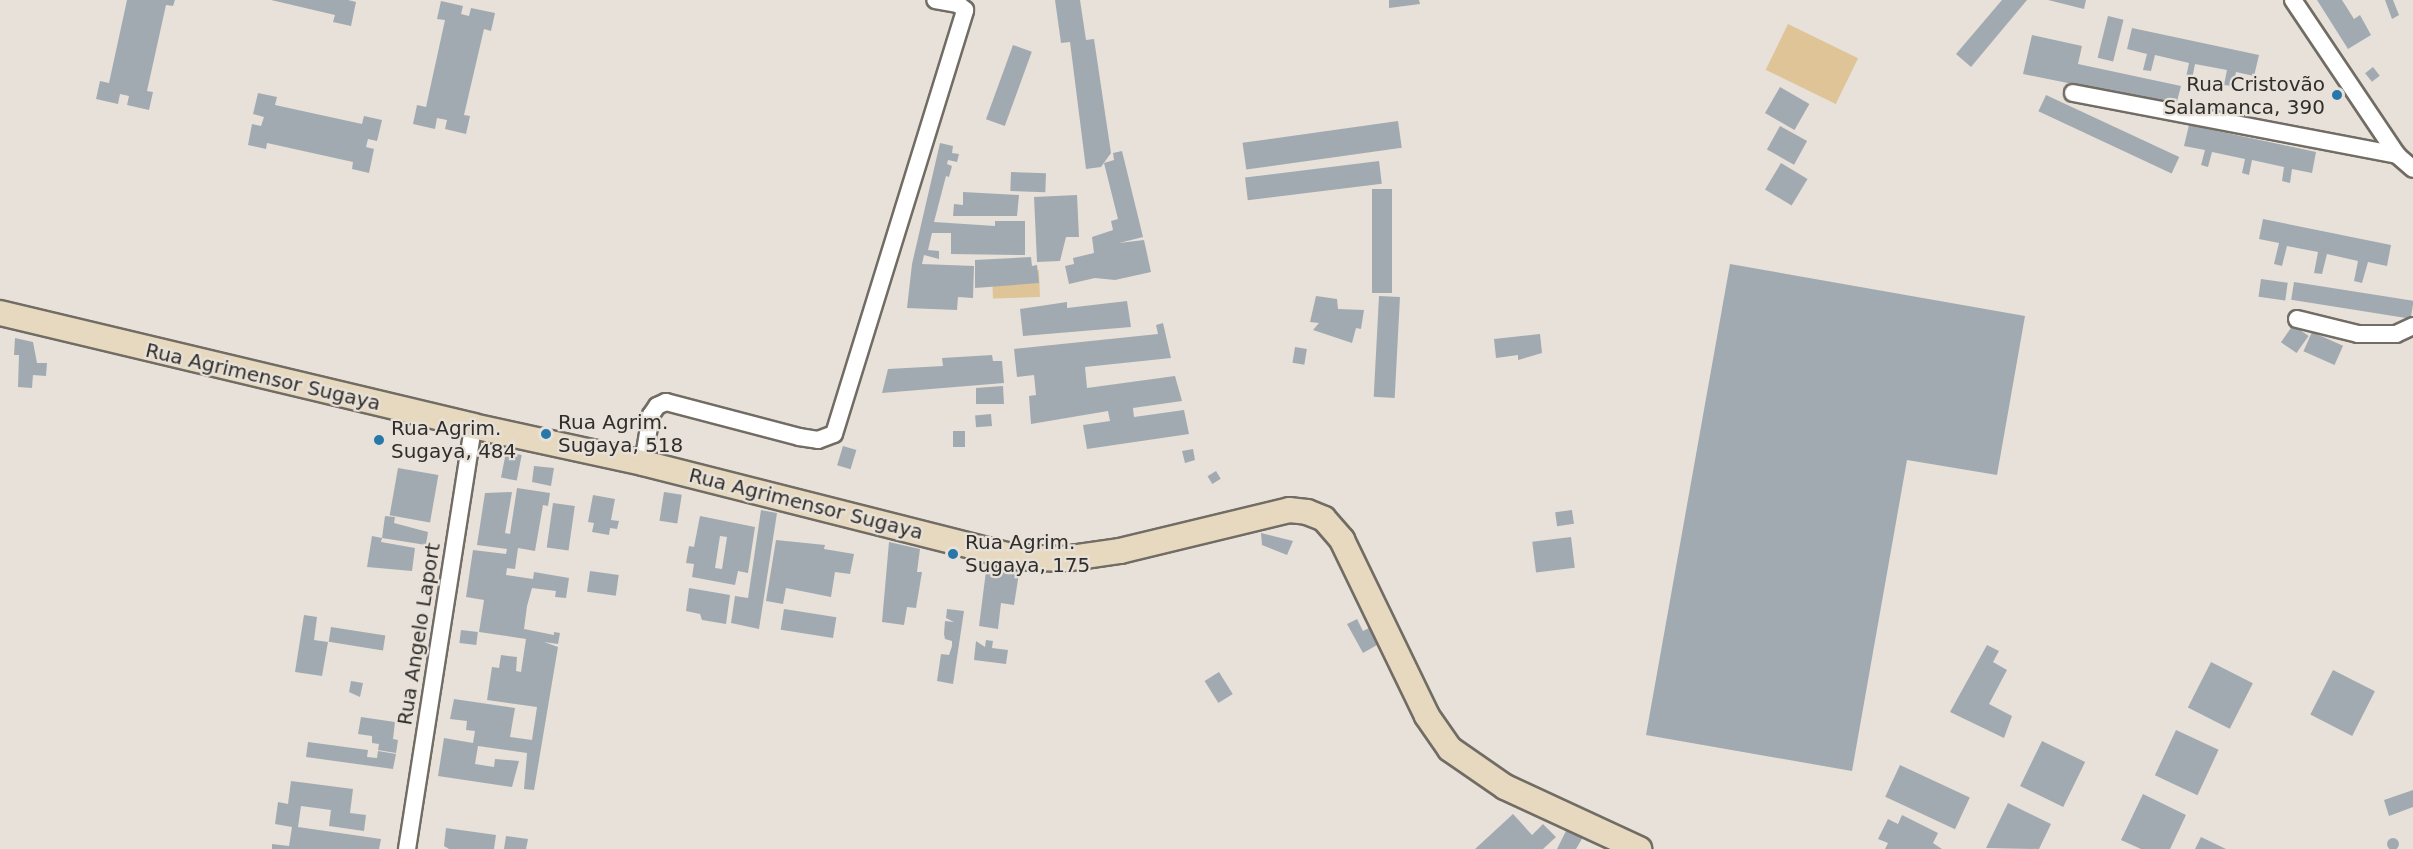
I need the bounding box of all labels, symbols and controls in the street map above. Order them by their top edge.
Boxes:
place label: Rua Cristovão Salamanca, 390 [2164,72,2325,119]
marker: Rua Cristovão Salamanca, 390 [2330,88,2344,102]
street label: Rua Agrimensor Sugaya [143,338,383,416]
place label: Rua Agrim. Sugaya, 518 [558,410,683,457]
place label: Rua Agrim. Sugaya, 484 [391,416,516,463]
marker: Rua Agrim. Sugaya, 518 [539,427,553,441]
marker: Rua Agrim. Sugaya, 484 [372,433,386,447]
street label: Rua Agrimensor Sugaya [686,463,926,545]
place label: Rua Agrim. Sugaya, 175 [965,530,1090,577]
street label: Rua Angelo Laport [393,541,445,727]
marker: Rua Agrim. Sugaya, 175 [946,547,960,561]

